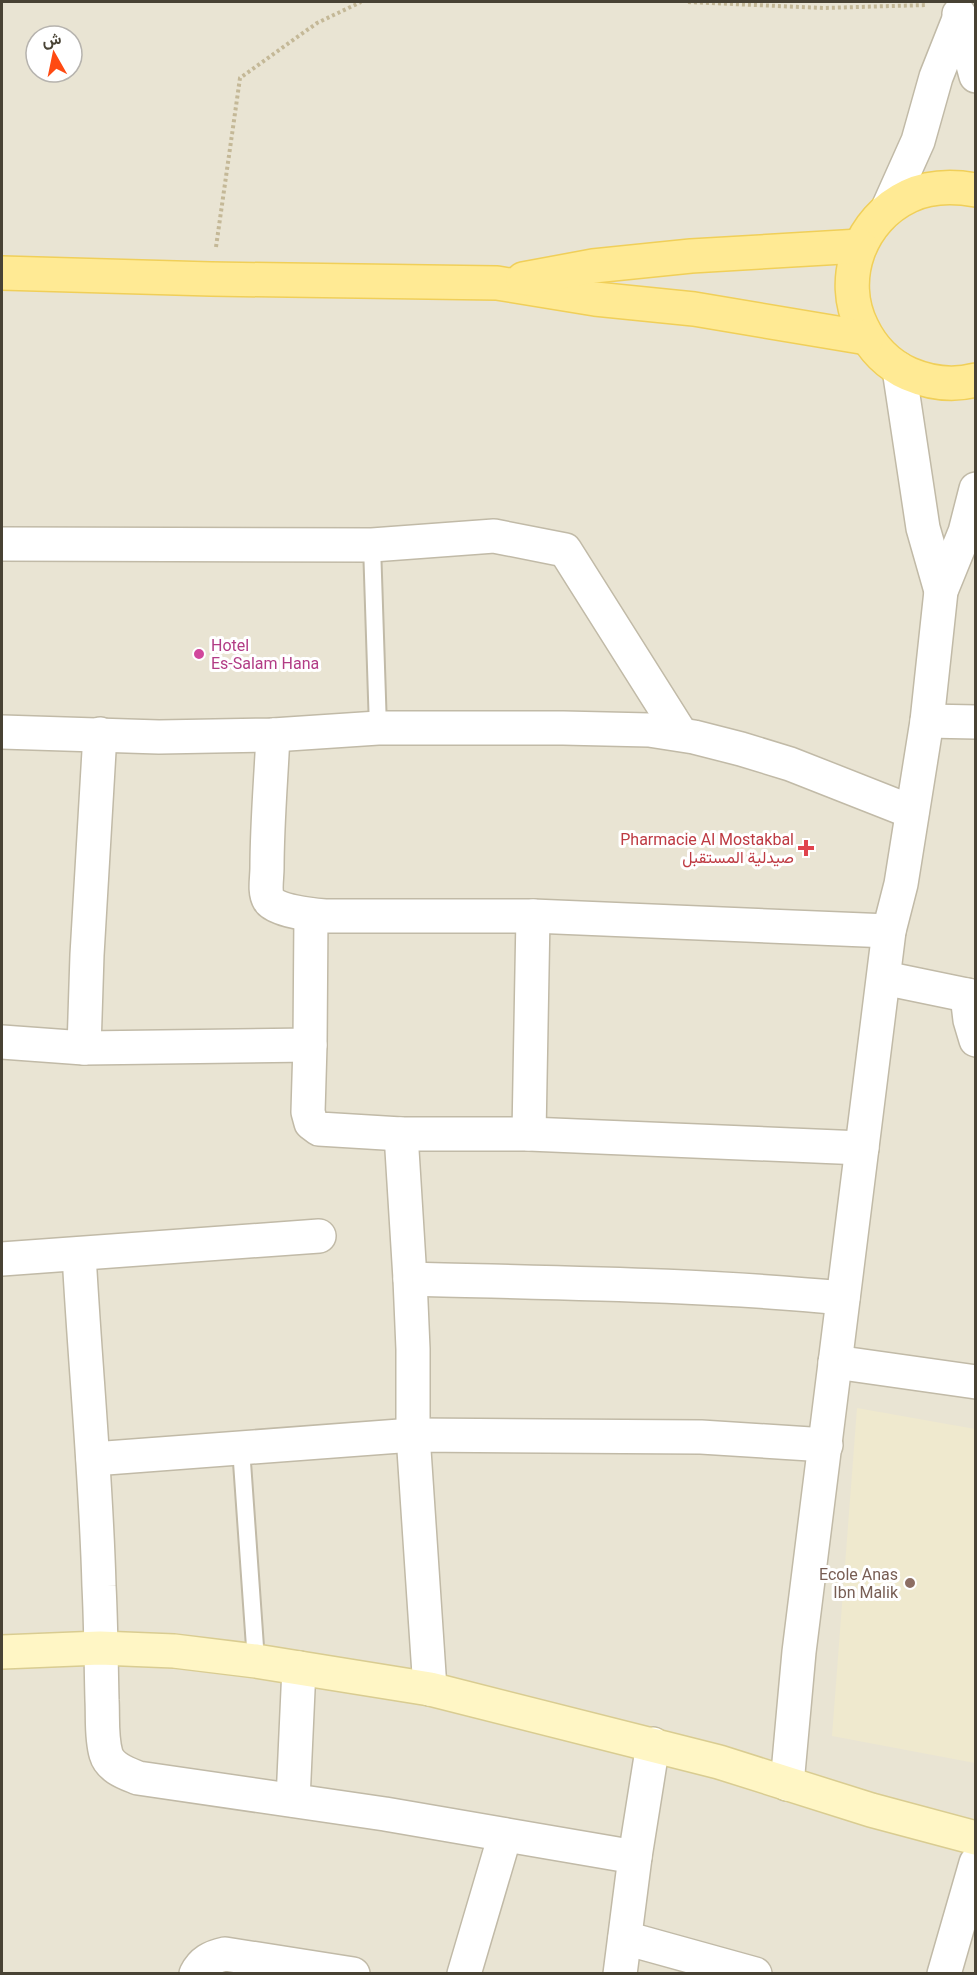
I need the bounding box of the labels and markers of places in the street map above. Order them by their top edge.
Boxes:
place label: Hotel Es-Salam Hana [211,636,319,673]
marker: Hotel Es-Salam Hana [192,647,206,661]
place label: Pharmacie Al Mostakbal صيدلية المستقبل [620,830,794,868]
marker: Pharmacie Al Mostakbal صيدلية المستقبل [799,841,813,855]
place label: Ecole Anas Ibn Malik [819,1565,899,1602]
marker: Ecole Anas Ibn Malik [903,1576,917,1590]

